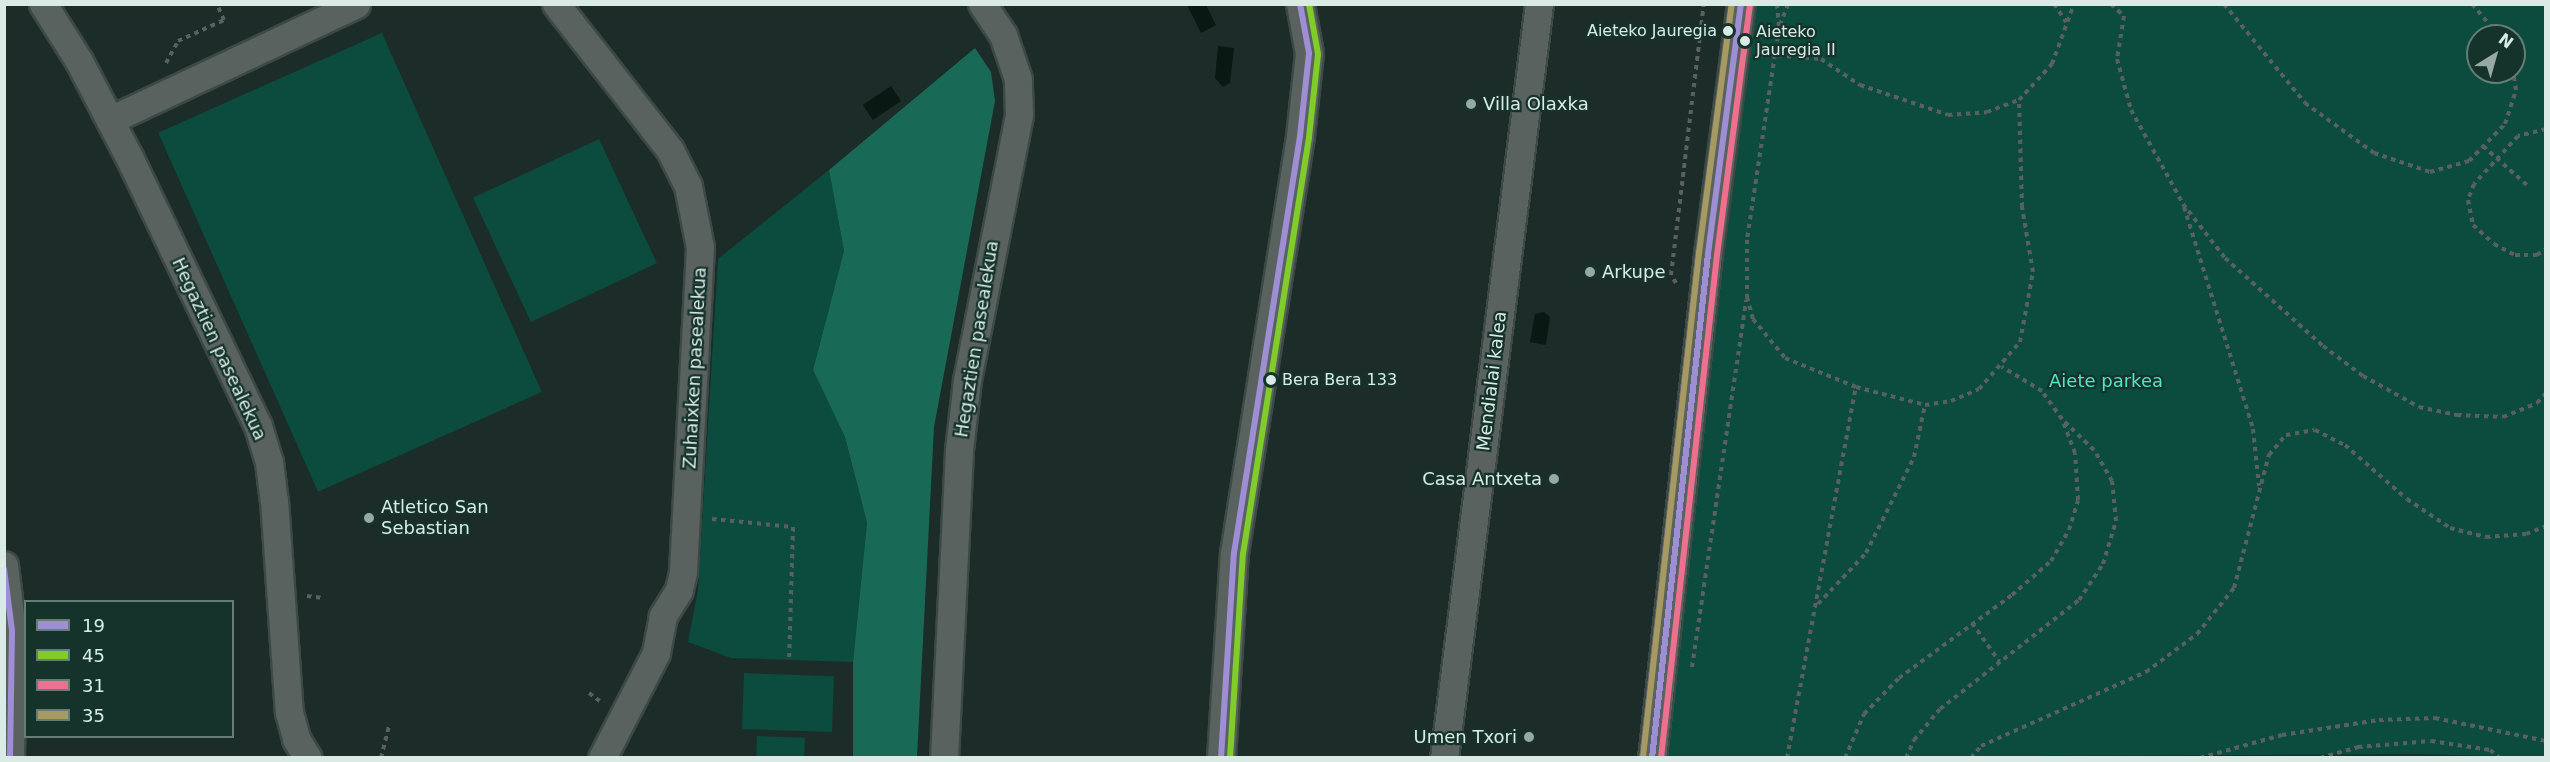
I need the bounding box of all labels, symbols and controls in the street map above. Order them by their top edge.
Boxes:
place label: Aieteko Jauregia [1587,21,1717,41]
place label: Aieteko Jauregia II [1756,22,1836,60]
north arrow [2466,24,2526,84]
marker: Aieteko Jauregia [1722,25,1734,37]
text: N [2495,29,2517,52]
marker: Aieteko Jauregia II [1739,35,1751,47]
place label: Villa Olaxka [1483,93,1589,115]
marker: Villa Olaxka [1464,97,1478,111]
street label: Hegaztien pasealekua [951,239,1003,439]
street label: Hegaztien pasealekua [167,254,271,444]
place label: Arkupe [1602,261,1665,283]
marker: Arkupe [1583,265,1597,279]
street label: Zuhaixken pasealekua [679,267,711,469]
street label: Mendialai kalea [1473,310,1511,452]
place label: Bera Bera 133 [1282,370,1397,390]
park label: Aiete parkea [2049,370,2163,392]
marker: Bera Bera 133 [1265,374,1277,386]
place label: Casa Antxeta [1422,468,1542,490]
marker: Casa Antxeta [1547,472,1561,486]
place label: Atletico San Sebastian [381,497,489,540]
marker: Atletico San Sebastian [362,511,376,525]
legend [24,600,234,738]
text: 19 [82,615,105,636]
text: 45 [82,645,105,666]
text: 31 [82,675,105,696]
text: 35 [82,705,105,726]
place label: Umen Txori [1414,726,1517,748]
marker: Umen Txori [1522,730,1536,744]

